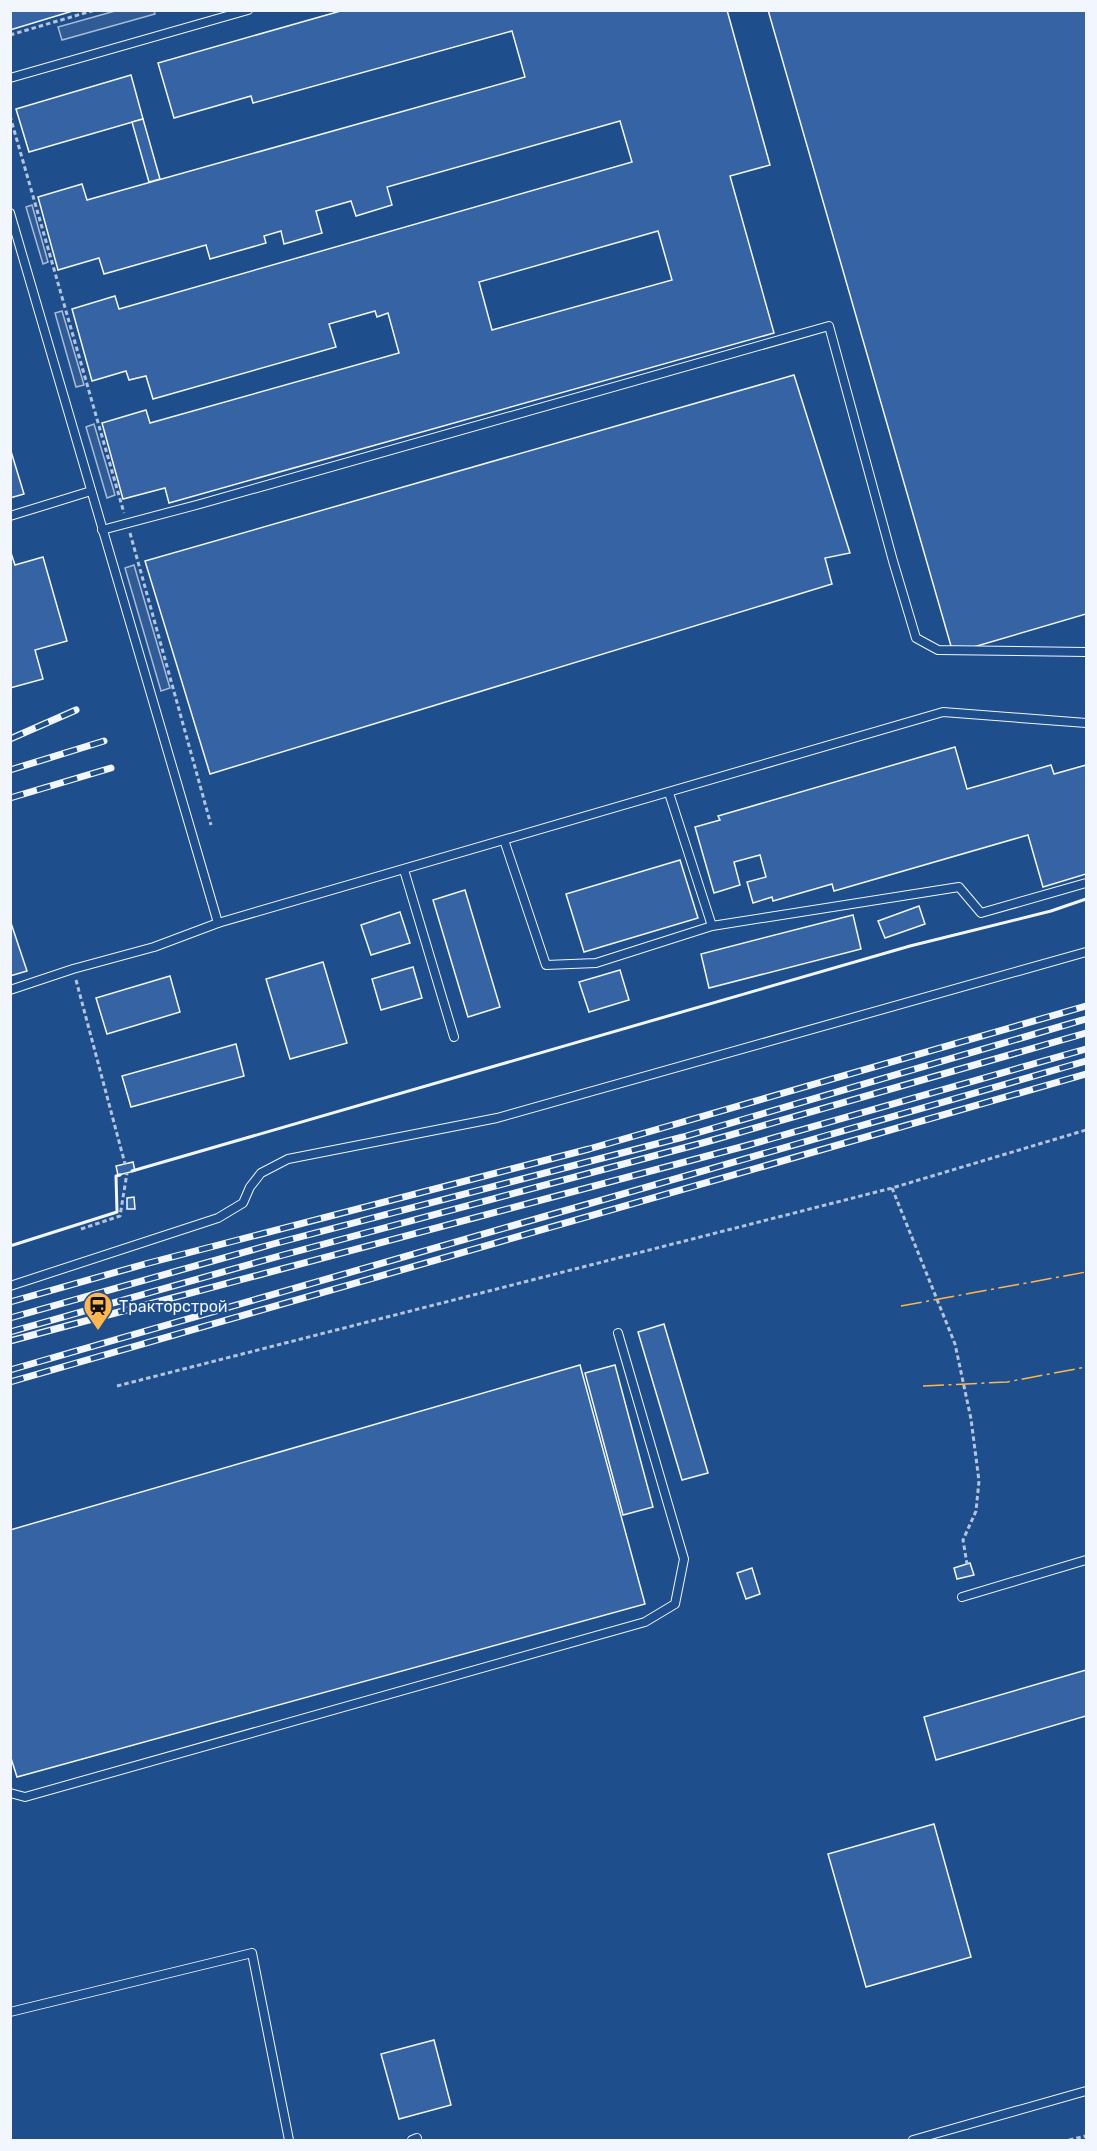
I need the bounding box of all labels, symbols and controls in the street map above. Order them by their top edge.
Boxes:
station icon: Тракторстрой [82,1290,114,1332]
place label: Тракторстрой [119,1297,228,1316]

